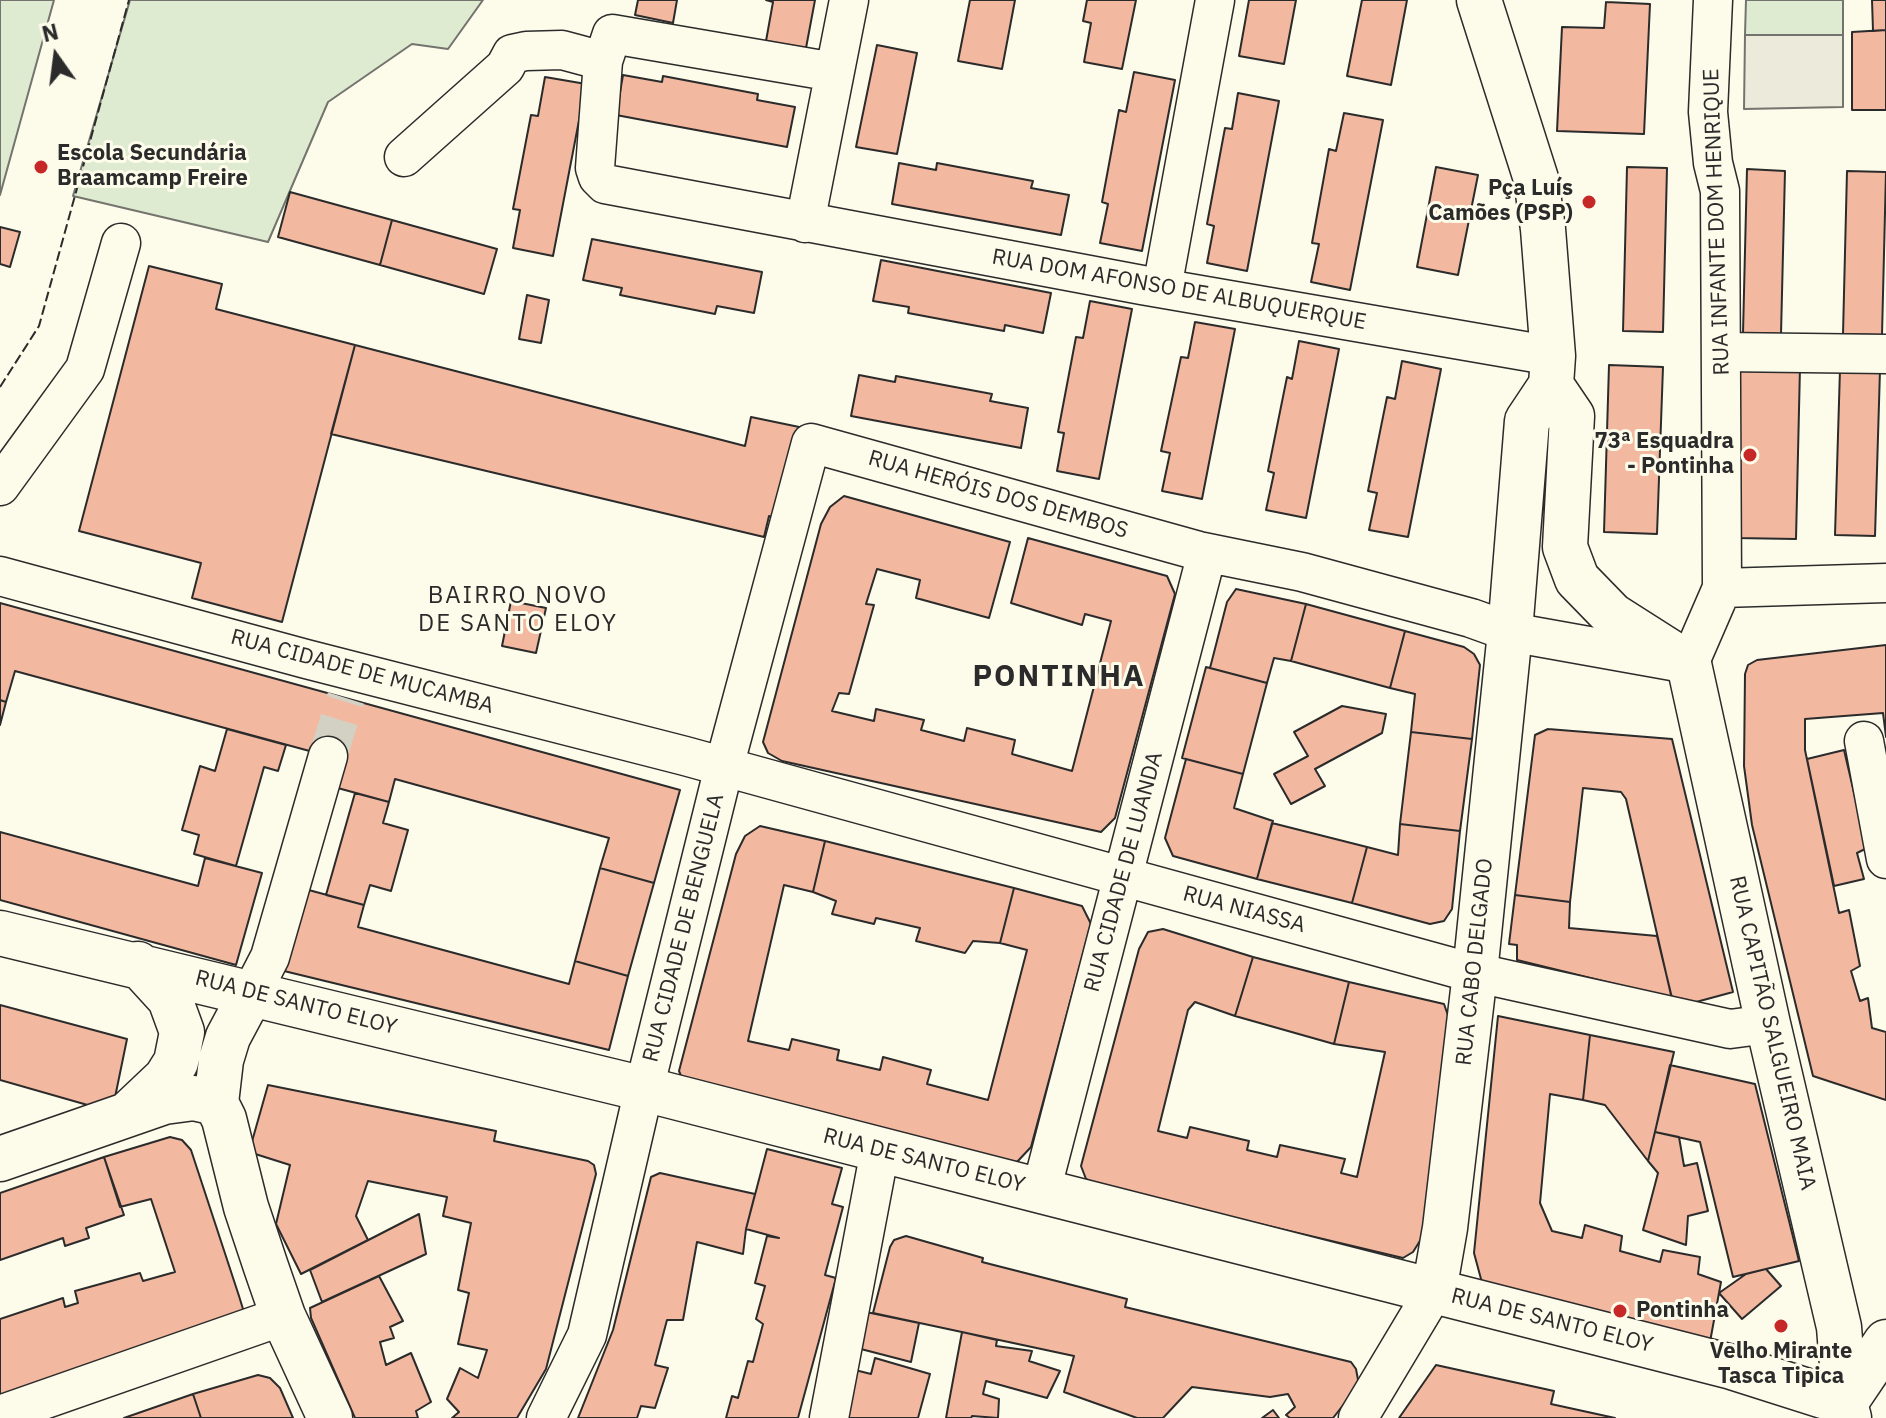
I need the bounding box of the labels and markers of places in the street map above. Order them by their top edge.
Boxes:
place label: Escola Secundária Braamcamp Freire [57,141,248,192]
marker: Escola Secundária Braamcamp Freire [32,158,50,176]
place label: Pça Luís Camões (PSP) [1428,176,1573,228]
marker: Pça Luís Camões (PSP) [1580,193,1598,211]
place label: 73ª Esquadra - Pontinha [1595,429,1734,480]
marker: 73ª Esquadra - Pontinha [1741,446,1759,464]
place label: Pontinha [1636,1298,1729,1324]
marker: Pontinha [1611,1302,1629,1320]
marker: Velho Mirante Tasca Tipica [1772,1317,1790,1335]
place label: Velho Mirante Tasca Tipica [1710,1339,1852,1390]

